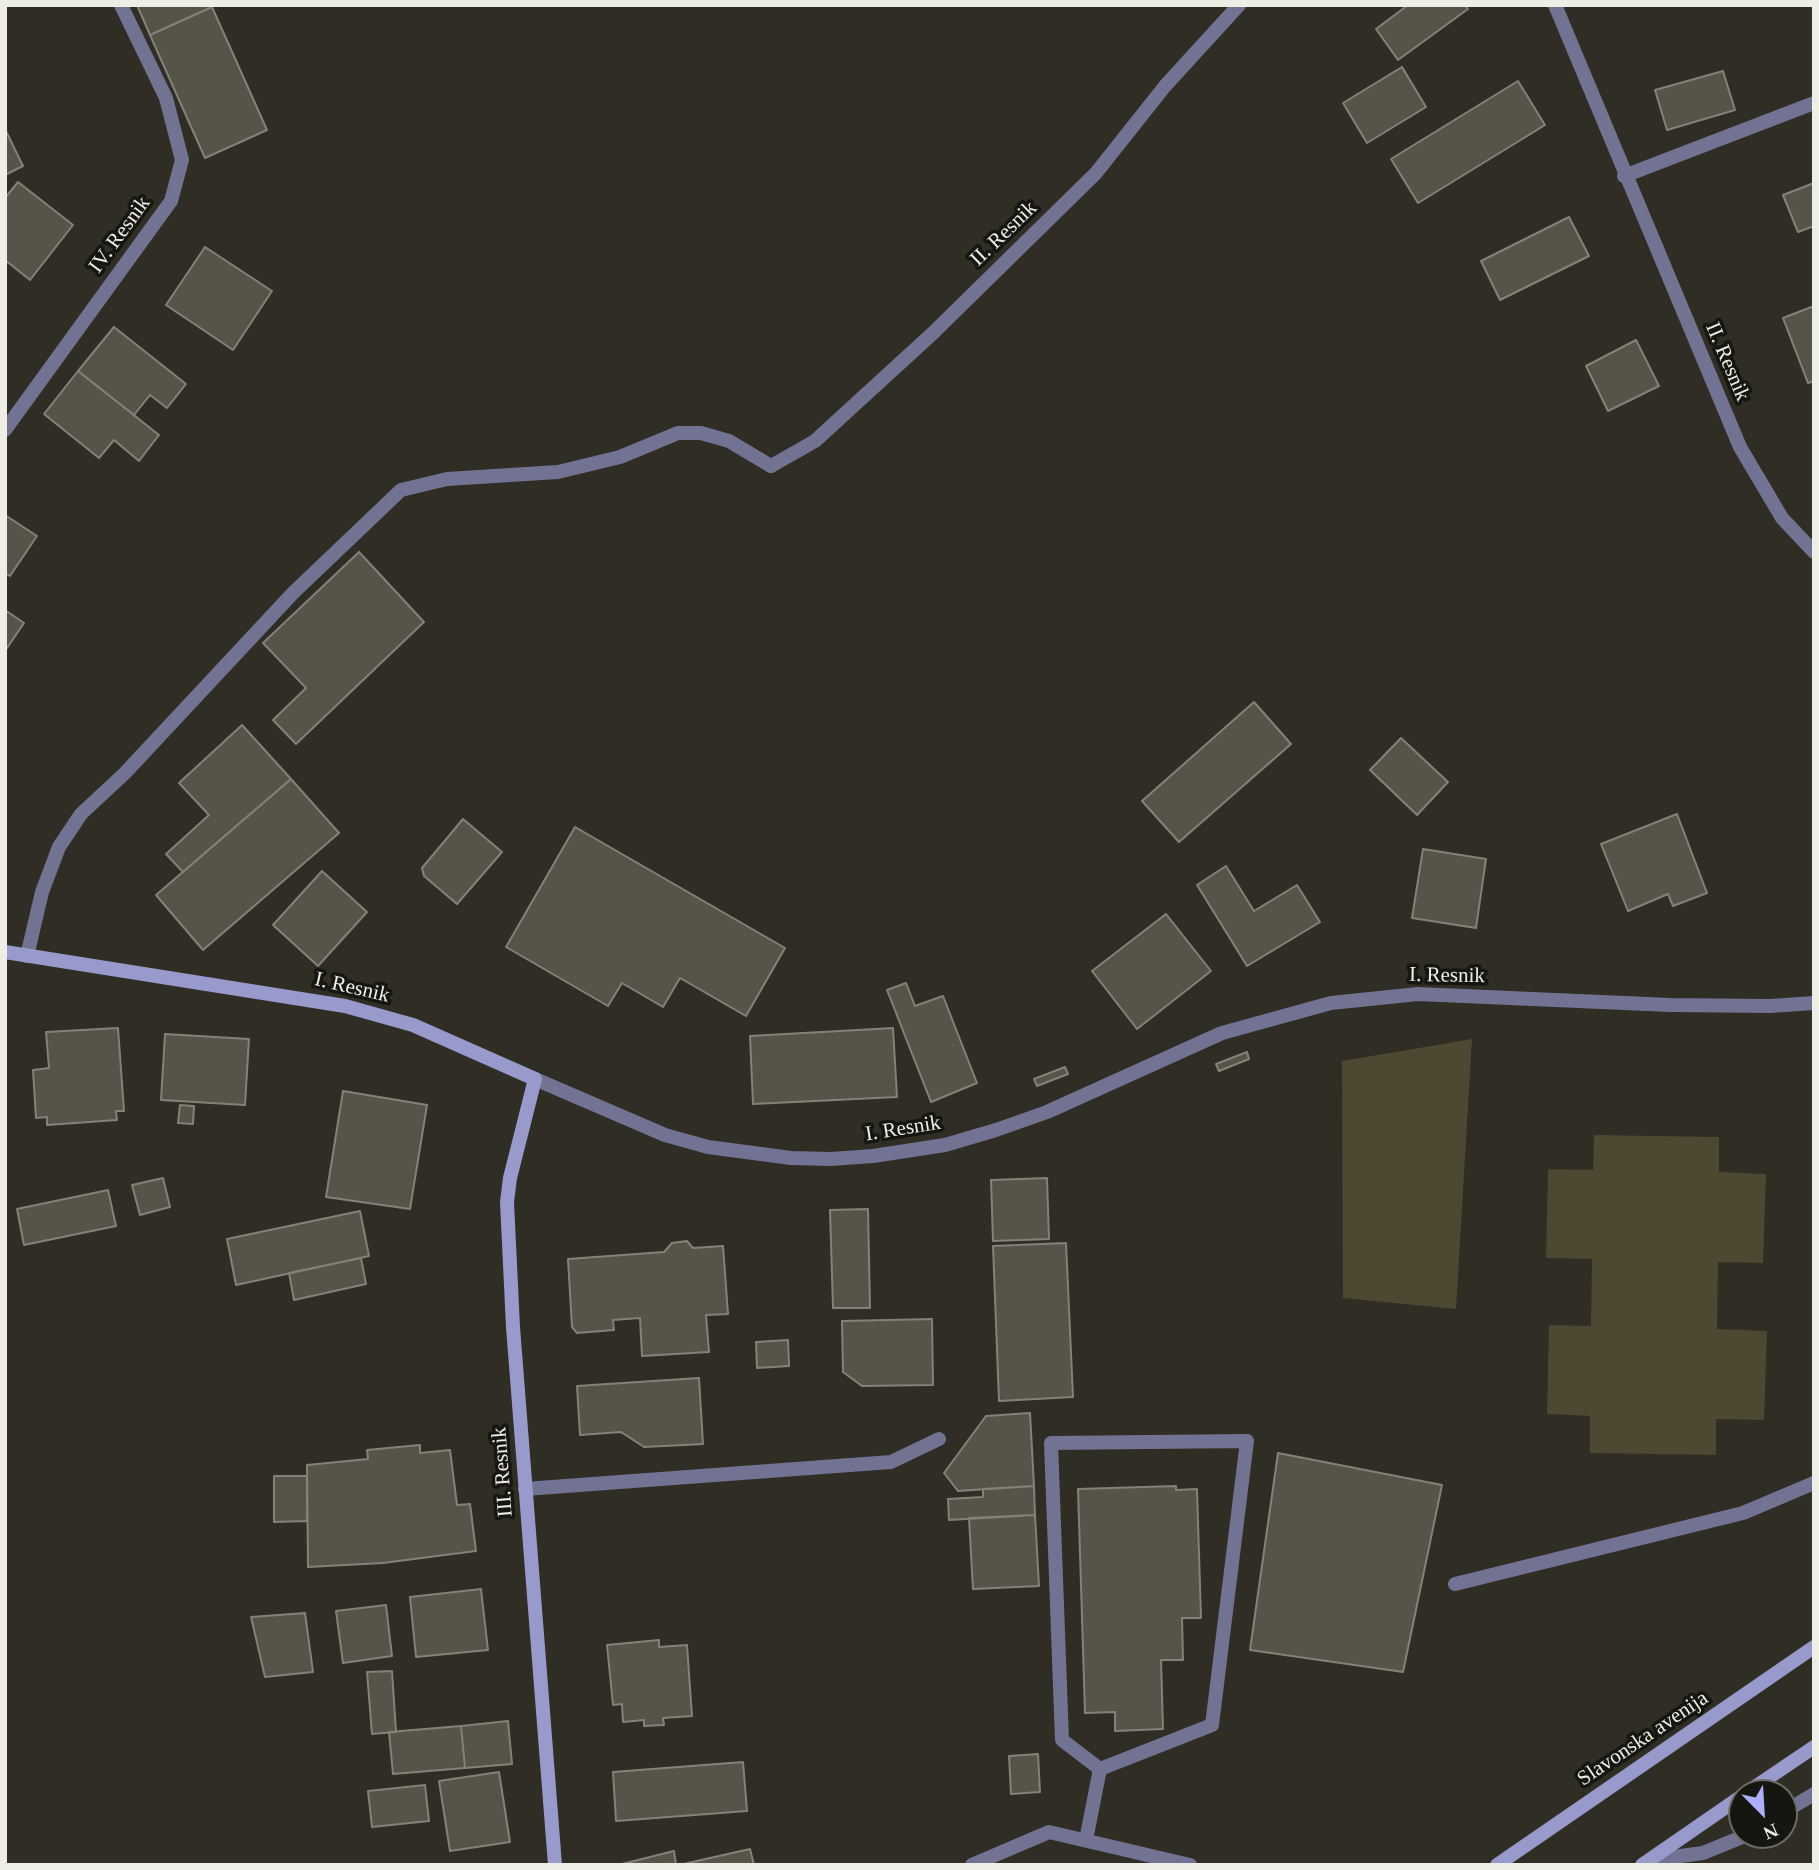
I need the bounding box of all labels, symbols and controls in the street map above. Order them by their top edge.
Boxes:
street label: IV. Resnik [84,192,156,278]
street label: II. Resnik [965,196,1043,272]
street label: II. Resnik [1699,319,1755,405]
street label: I. Resnik [1409,963,1485,989]
street label: I. Resnik [312,967,392,1009]
street label: I. Resnik [864,1111,942,1147]
street label: III. Resnik [487,1426,519,1518]
street label: Slavonska avenija [1573,1686,1713,1792]
north arrow [1728,1779,1798,1849]
text: N [1760,1819,1781,1844]

